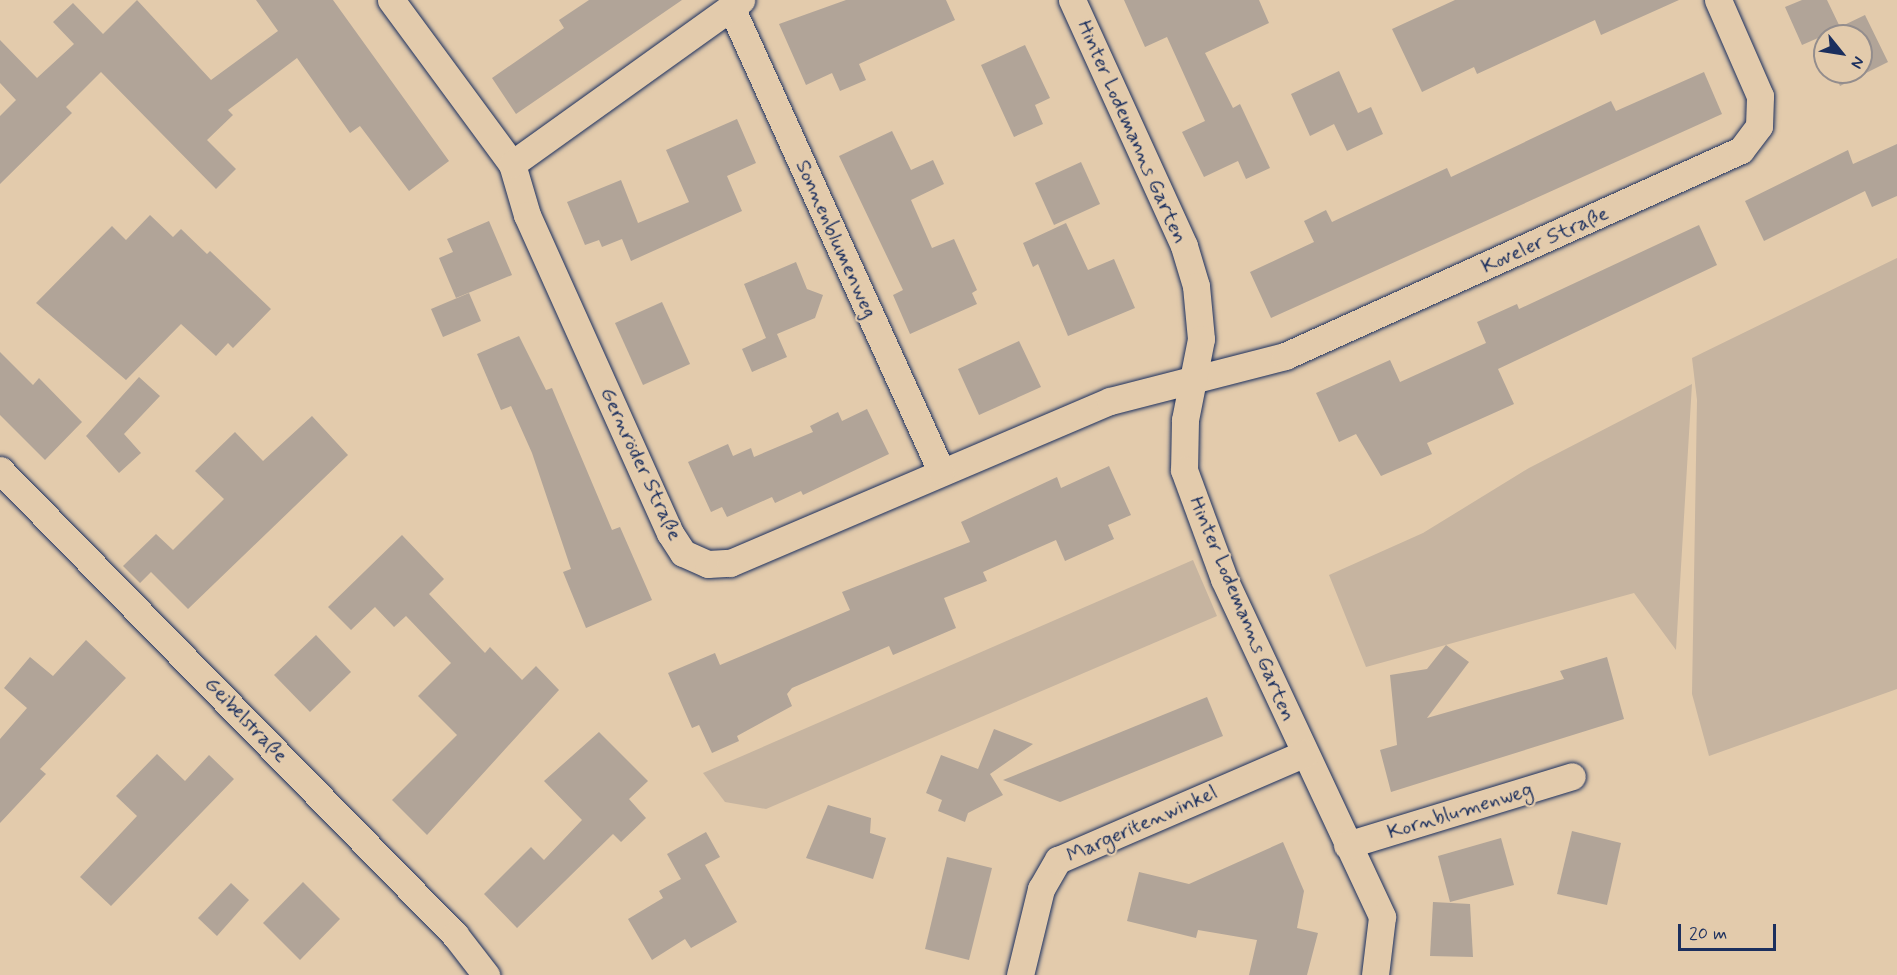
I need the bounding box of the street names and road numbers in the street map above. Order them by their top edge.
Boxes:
street label: Hinter Lodemanns Garten [1072,17,1192,247]
street label: Sonnenblumenweg [790,156,882,322]
street label: Koveler Straße [1479,201,1611,279]
street label: Gernröder Straße [595,385,687,543]
street label: Hinter Lodemanns Garten [1184,494,1300,724]
street label: Geibelstraße [199,672,293,768]
street label: Kornblumenweg [1384,777,1536,845]
street label: Margeritenwinkel [1063,779,1221,869]

